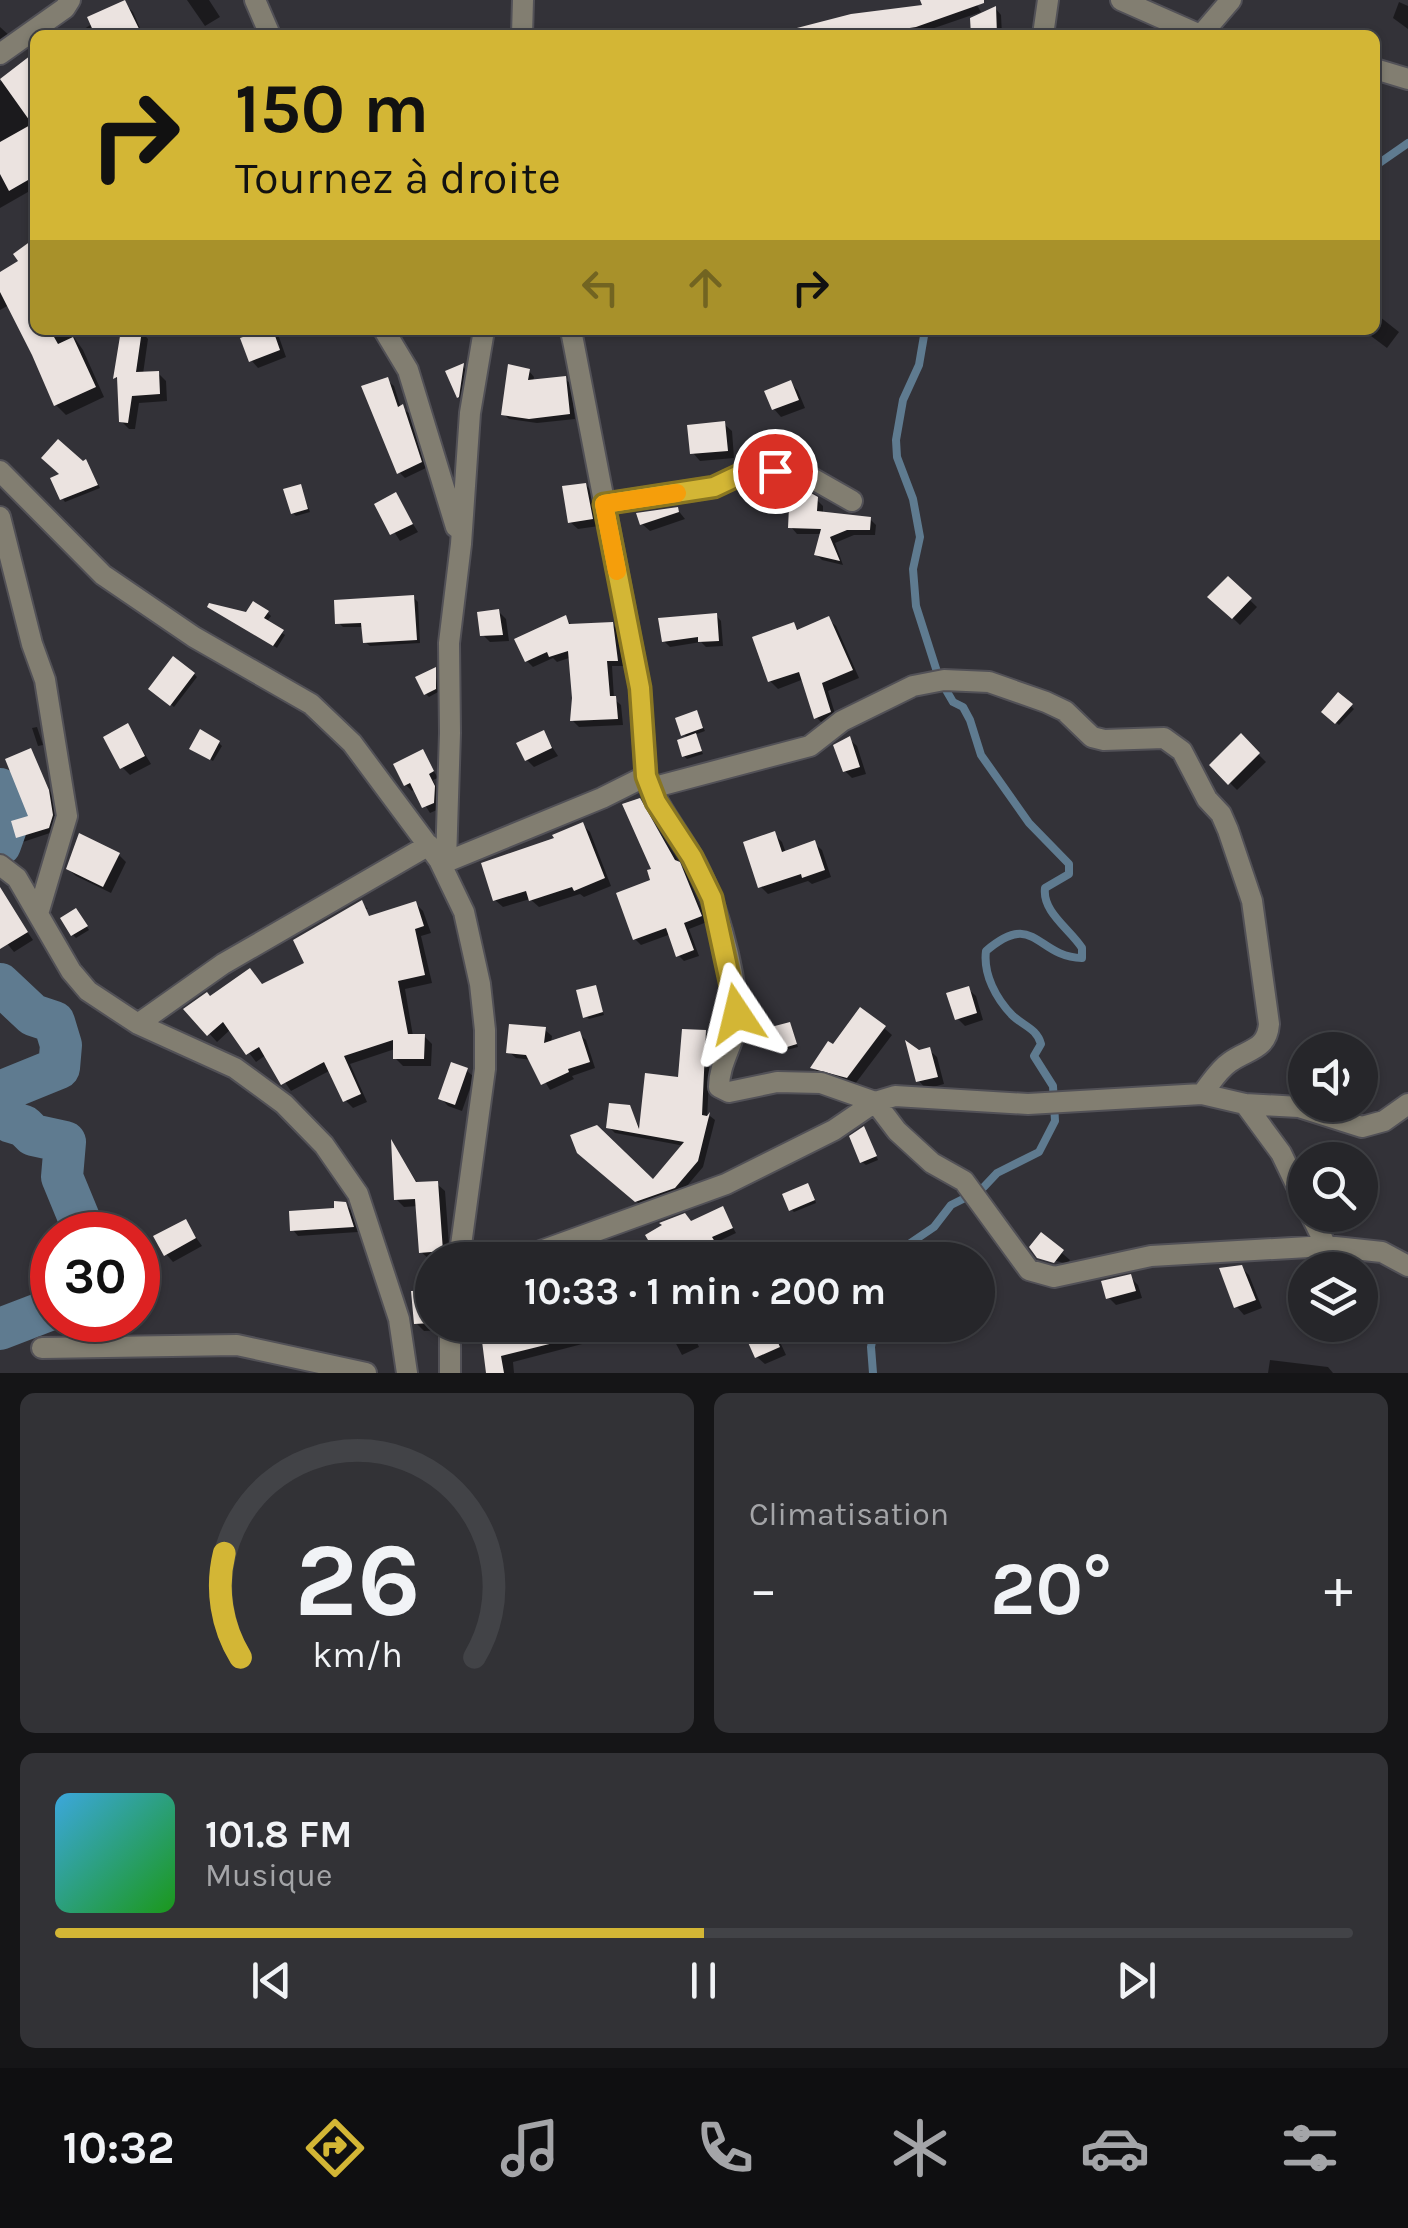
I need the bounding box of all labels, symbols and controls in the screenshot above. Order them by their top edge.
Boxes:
text: 150 m [235,68,429,150]
icon: right [70,70,200,200]
text: Tournez à droite [235,152,561,204]
icon: left [573,260,628,315]
icon: ahead [678,260,733,315]
icon: right [783,260,838,315]
pin [733,429,818,514]
icon: arrive [748,444,803,499]
position arrow [685,962,789,1066]
map controls [1288,1032,1378,1342]
button: sound [1288,1032,1378,1122]
button: search [1288,1142,1378,1232]
speed limit sign: 30 [30,1212,160,1342]
button: layers [1288,1252,1378,1342]
text: 10:33 · 1 min · 200 m [524,1269,886,1314]
text: Climatisation [749,1496,949,1533]
text: 26 [294,1520,420,1641]
text: 20° [990,1545,1112,1633]
text: − [749,1557,778,1621]
text: + [1324,1557,1353,1621]
text: km/h [312,1634,402,1676]
text: 101.8 FM [205,1812,352,1857]
text: Musique [205,1857,332,1894]
icon: previous [244,1953,299,2008]
icon: pause [676,1953,731,2008]
icon: next [1109,1953,1164,2008]
icon: directions [300,2113,370,2183]
icon: music [495,2113,565,2183]
icon: phone [690,2113,760,2183]
icon: climate [885,2113,955,2183]
icon: car [1080,2113,1150,2183]
icon: filters [1275,2113,1345,2183]
text: 10:32 [63,2122,174,2174]

